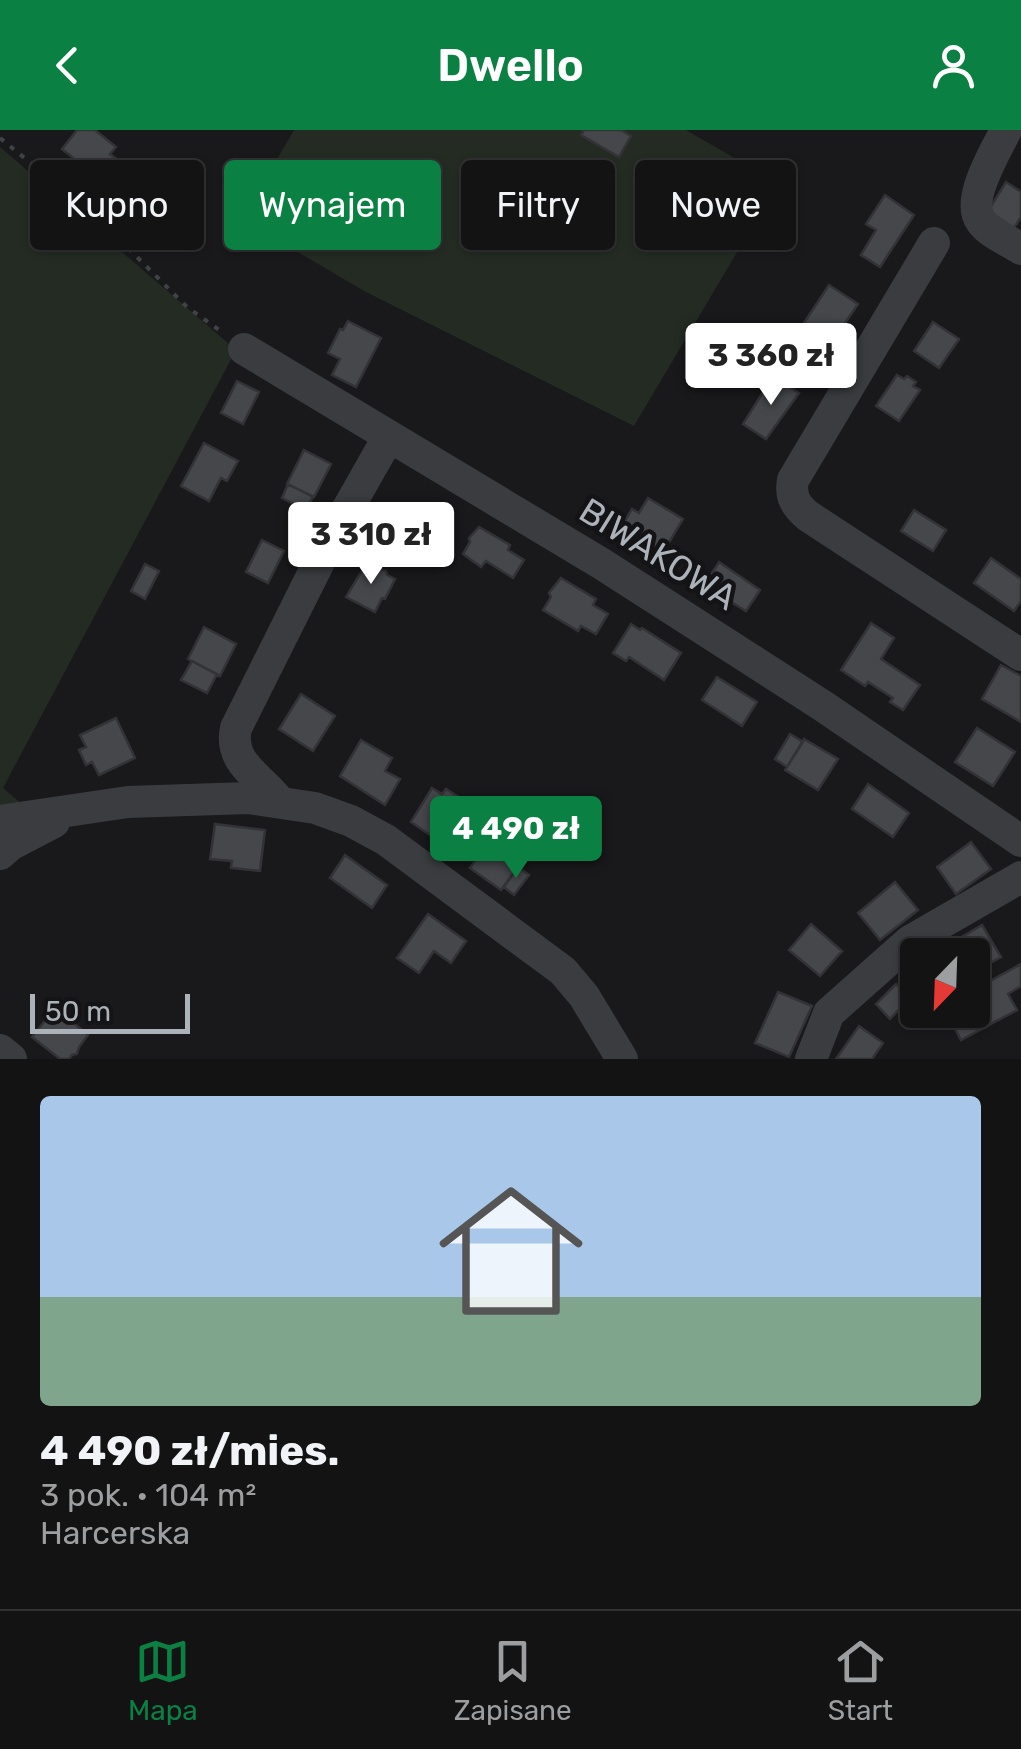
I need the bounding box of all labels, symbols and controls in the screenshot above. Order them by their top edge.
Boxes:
icon: back [40,38,95,93]
icon: person [926,38,981,93]
text: Dwello [437,39,584,92]
chip: Kupno [30,160,204,250]
chip: Wynajem [224,160,441,250]
chip: Filtry [461,160,615,250]
chip: Nowe [635,160,796,250]
pin: 3 360 zł [668,323,874,408]
text: 3 360 zł [707,336,835,374]
street label: BIWAKOWA [572,489,744,619]
pin: 3 310 zł [268,502,474,587]
text: 3 310 zł [310,515,432,553]
pin: 4 490 zł [413,796,619,881]
text: 4 490 zł [452,809,580,847]
north arrow [900,938,990,1028]
map controls [900,938,990,1028]
scale bar [30,989,190,1034]
text: 50 m [45,995,111,1028]
icon: home [421,1161,601,1341]
text: 4 490 zł/mies. [40,1426,339,1476]
text: 3 pok. · 104 m² [40,1476,256,1514]
text: Harcerska [40,1514,190,1552]
tab: Mapa [128,1634,198,1727]
tab: Zapisane [454,1634,572,1727]
tab: Start [828,1634,893,1727]

